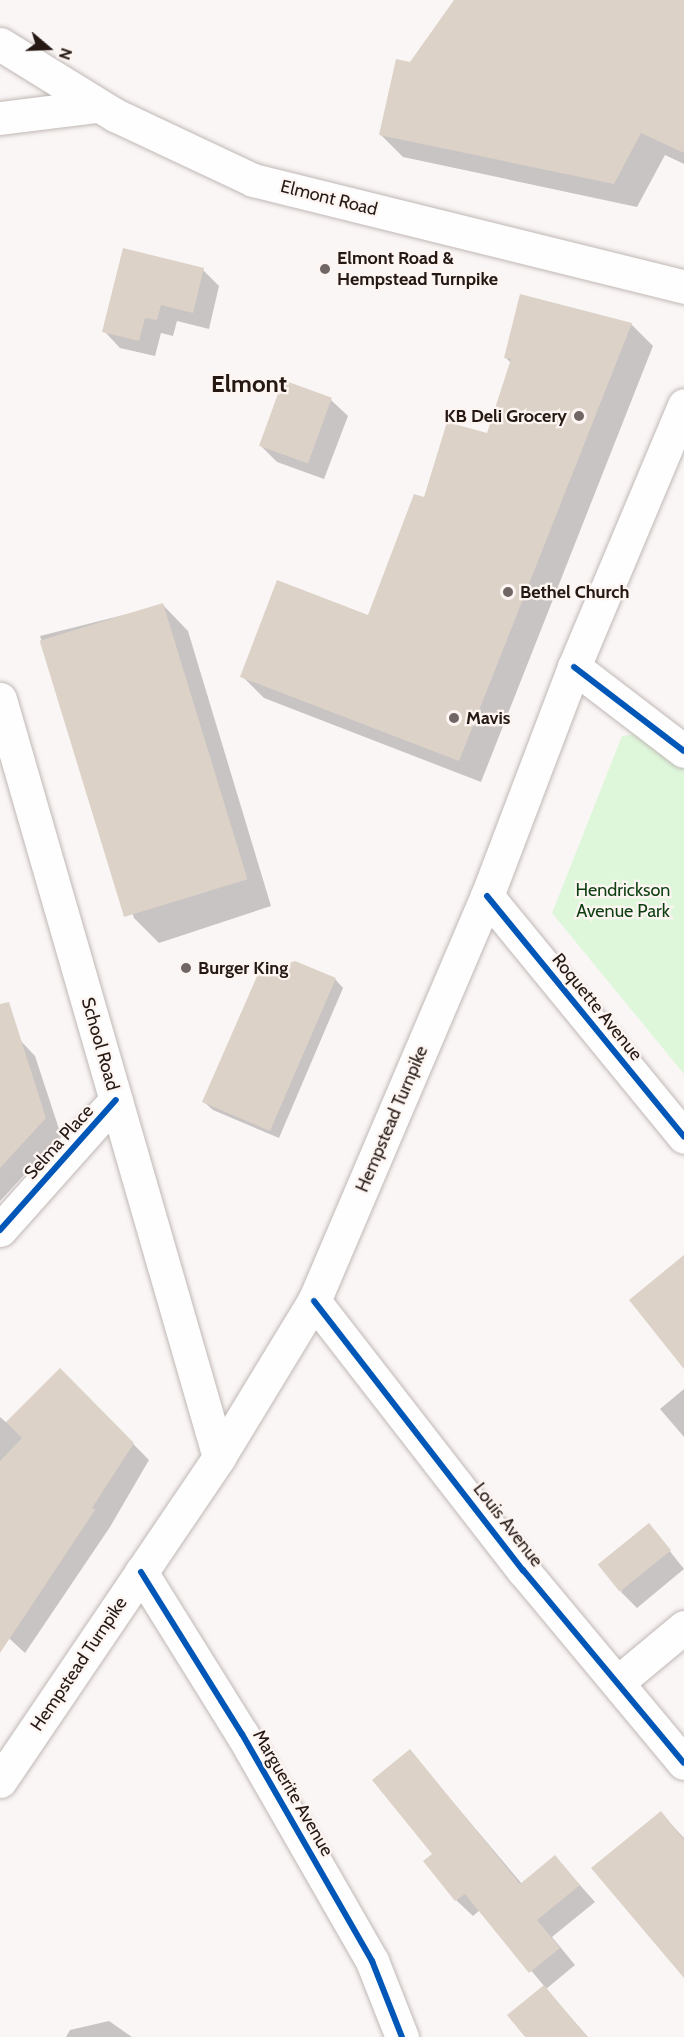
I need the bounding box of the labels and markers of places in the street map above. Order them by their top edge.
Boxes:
place label: Elmont Road & Hempstead Turnpike [337,248,498,290]
marker: Elmont Road & Hempstead Turnpike [318,262,332,276]
place label: KB Deli Grocery [444,405,567,427]
marker: KB Deli Grocery [572,409,586,423]
place label: Bethel Church [520,581,629,603]
marker: Bethel Church [501,585,515,599]
place label: Mavis [466,707,510,729]
marker: Mavis [447,711,461,725]
place label: Burger King [198,957,288,979]
marker: Burger King [179,961,193,975]

